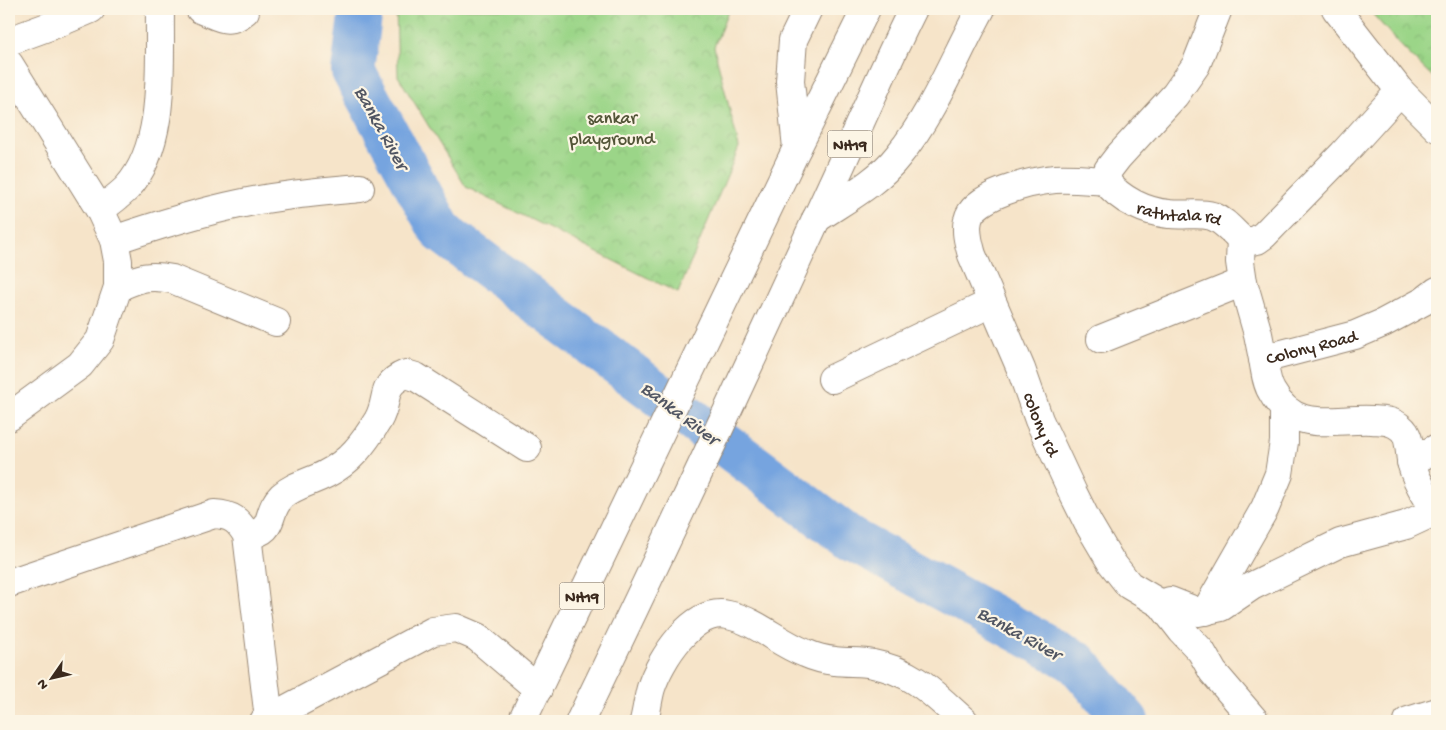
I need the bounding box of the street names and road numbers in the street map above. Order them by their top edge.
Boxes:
road number: NH19 [828,130,872,158]
street label: rathtala rd [1133,198,1226,233]
street label: Colony Road [1264,326,1361,371]
street label: colony rd [1017,390,1063,462]
road number: NH19 [560,582,604,610]

